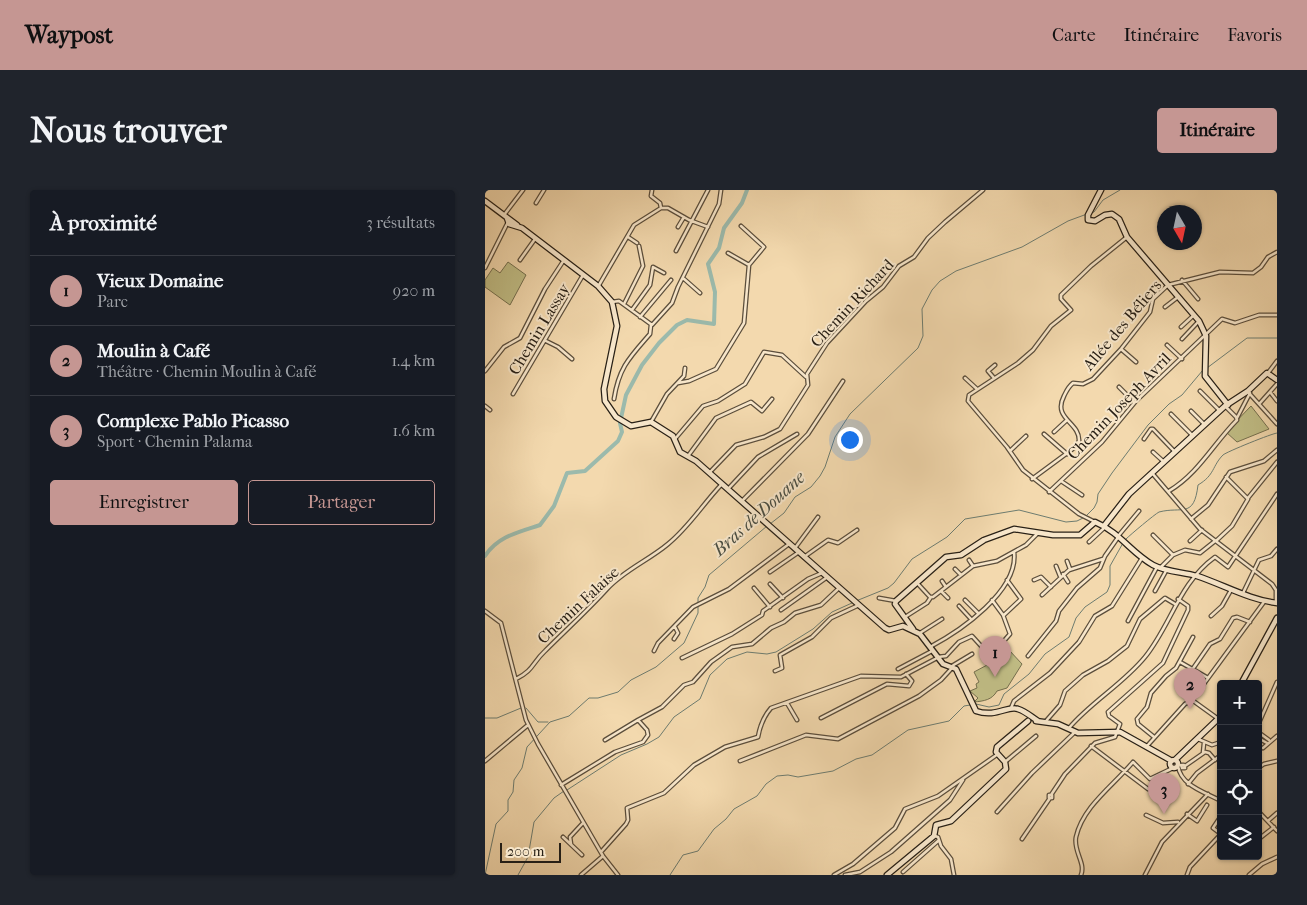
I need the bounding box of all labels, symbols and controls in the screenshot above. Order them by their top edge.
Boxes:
text: Waypost [25,21,113,49]
text: Carte [1052,25,1096,46]
text: Itinéraire [1124,25,1199,46]
text: Favoris [1227,25,1282,46]
button: Itinéraire [1157,108,1277,153]
text: Nous trouver [30,110,227,151]
north arrow [1157,205,1202,250]
text: À proximité [50,211,157,235]
text: 3 résultats [366,213,435,232]
street label: Chemin Richard [806,255,898,351]
text: Vieux Domaine [97,270,223,292]
street label: Allée des Béliers [1078,276,1165,375]
street label: Chemin Lassay [504,280,574,378]
text: 1 [63,281,69,300]
text: 920 m [393,281,435,300]
text: Parc [97,292,128,311]
text: Moulin à Café [97,340,210,362]
street label: Chemin Joseph Avril [1063,348,1175,463]
text: 2 [62,351,70,370]
text: 1.4 km [391,351,435,370]
text: Théâtre · Chemin Moulin à Café [97,362,316,381]
text: Complexe Pablo Picasso [97,410,289,432]
text: 3 [63,421,69,440]
text: 1.6 km [393,421,435,440]
your location [837,427,863,453]
text: Sport · Chemin Palama [97,432,252,451]
water label: Bras de Douane [708,467,810,561]
button: Enregistrer [50,480,238,525]
button: Partager [248,480,435,525]
street label: Chemin Falaise [533,562,623,648]
pin: 1 [979,636,1011,677]
pin: 2 [1174,668,1206,709]
map controls [1217,680,1262,860]
button: + [1217,680,1262,725]
button: − [1217,725,1262,770]
button: locate [1217,770,1262,815]
pin: 3 [1148,773,1180,814]
button: layers [1217,815,1262,860]
scale bar [500,840,561,863]
text: 200 m [507,843,544,860]

